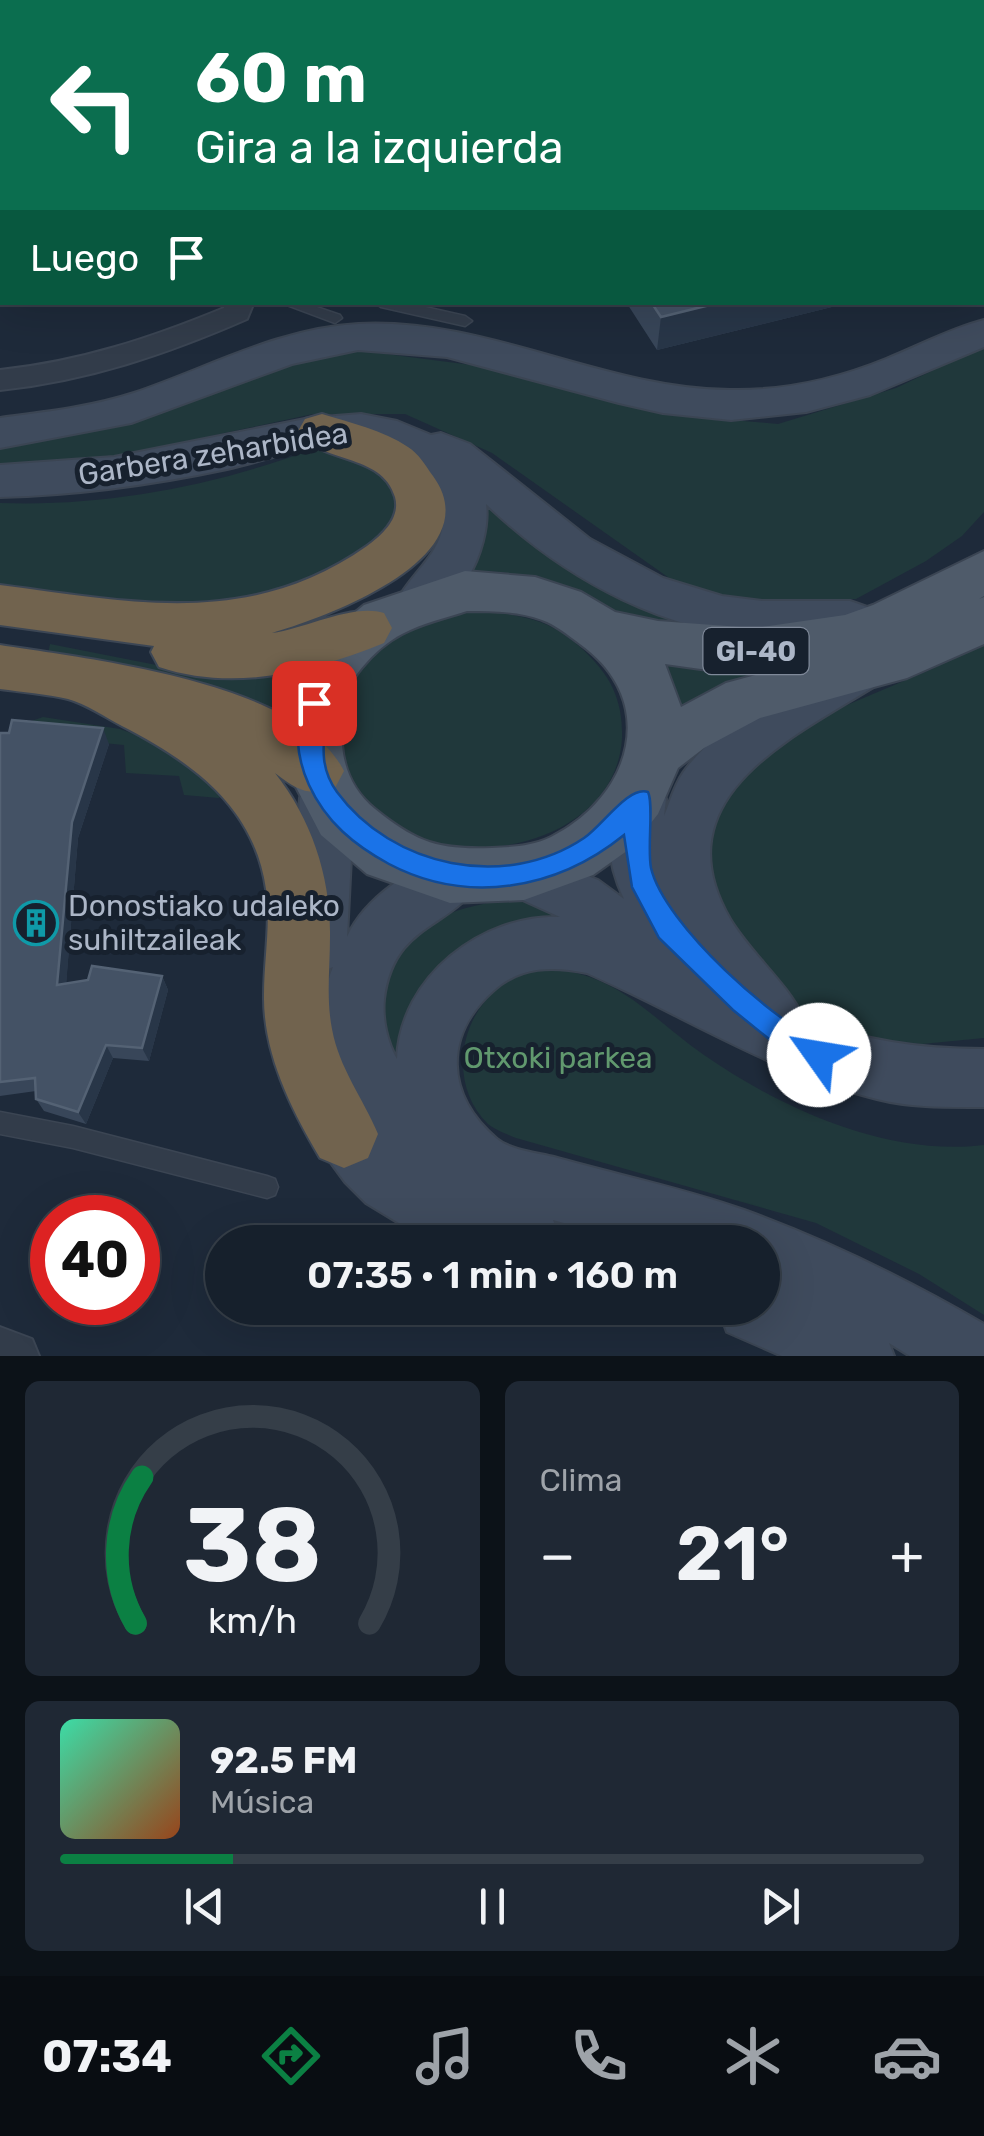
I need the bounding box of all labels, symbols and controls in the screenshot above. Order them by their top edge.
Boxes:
text: 60 m [195,37,367,120]
icon: left [30,40,160,170]
text: Gira a la izquierda [195,121,564,174]
icon: arrive [159,230,214,285]
text: Luego [30,235,139,281]
street label: Garbera zeharbidea [76,415,350,493]
road number: GI-40 [704,628,808,674]
pin [272,661,357,746]
icon: arrive [287,676,342,731]
place label: Donostiako udaleko suhiltzaileak [68,888,340,958]
building icon: Donostiako udaleko suhiltzaileak [13,900,59,946]
position arrow [767,1003,871,1107]
park label: Otxoki parkea [463,1040,653,1076]
speed limit sign: 40 [30,1195,160,1325]
text: 07:35 · 1 min · 160 m [307,1252,678,1298]
text: Clima [540,1461,622,1499]
text: 38 [183,1484,322,1607]
text: 21° [676,1510,789,1599]
text: − [540,1523,575,1588]
text: + [890,1523,924,1588]
text: km/h [208,1600,297,1642]
text: 92.5 FM [210,1737,357,1783]
text: Música [210,1783,314,1821]
icon: previous [177,1879,232,1934]
icon: pause [465,1879,520,1934]
icon: next [753,1879,808,1934]
icon: directions [256,2021,326,2091]
icon: music [410,2021,480,2091]
icon: phone [564,2021,634,2091]
icon: climate [718,2021,788,2091]
icon: car [872,2021,942,2091]
text: 07:34 [42,2030,172,2083]

